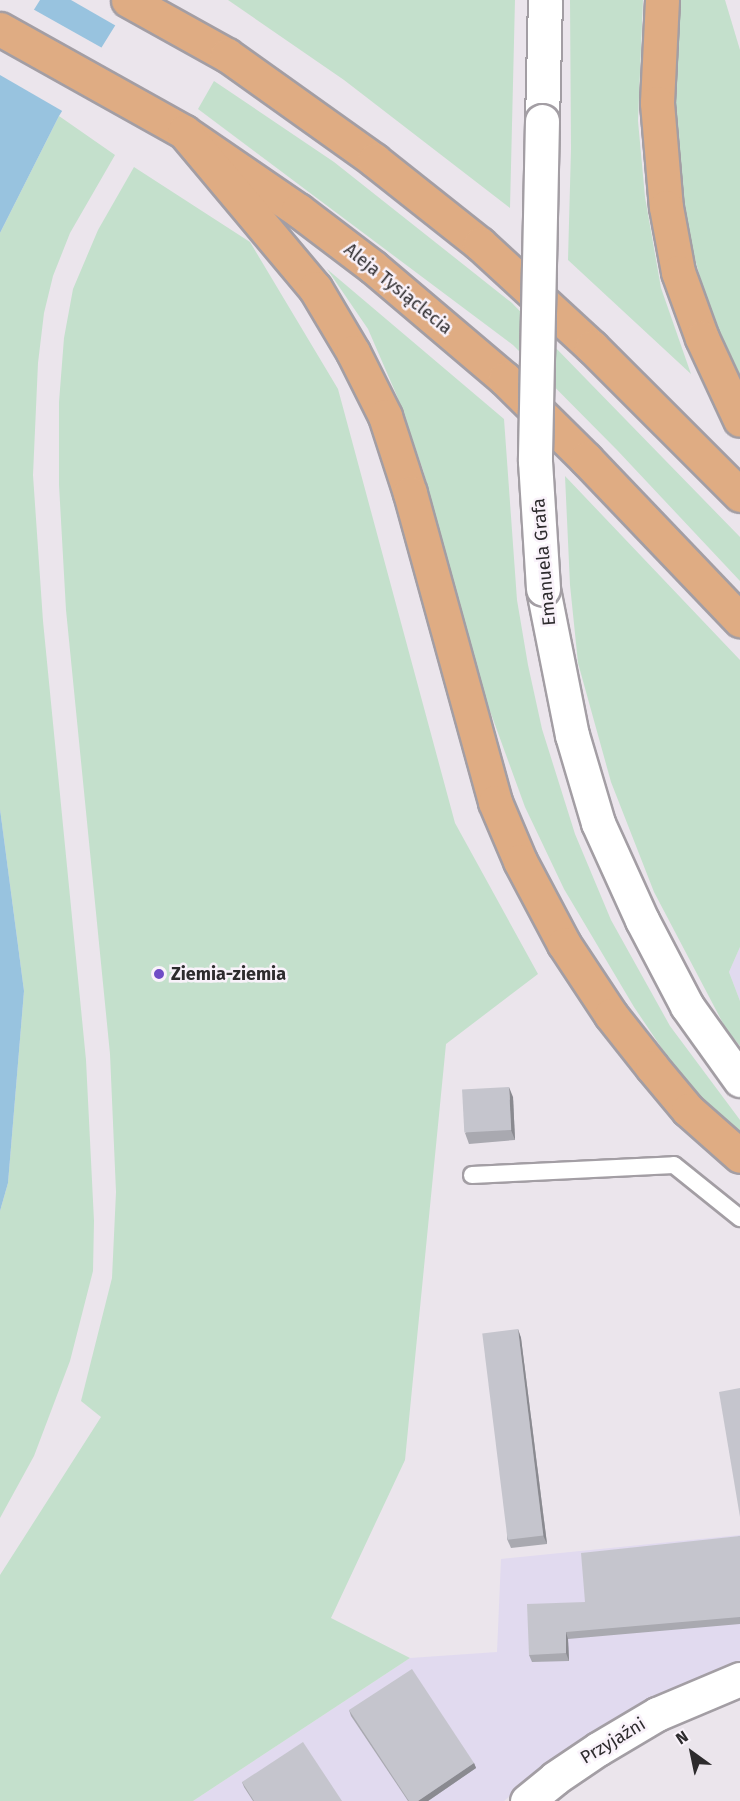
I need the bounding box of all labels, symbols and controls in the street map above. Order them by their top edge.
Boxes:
street label: Aleja Tysiąclecia [340,239,456,339]
street label: Emanuela Grafa [528,497,560,627]
place label: Ziemia-ziemia [171,963,286,985]
marker: Ziemia-ziemia [152,967,166,981]
street label: Przyjaźni [577,1713,649,1769]
north arrow [662,1723,722,1783]
text: N [672,1727,692,1748]

